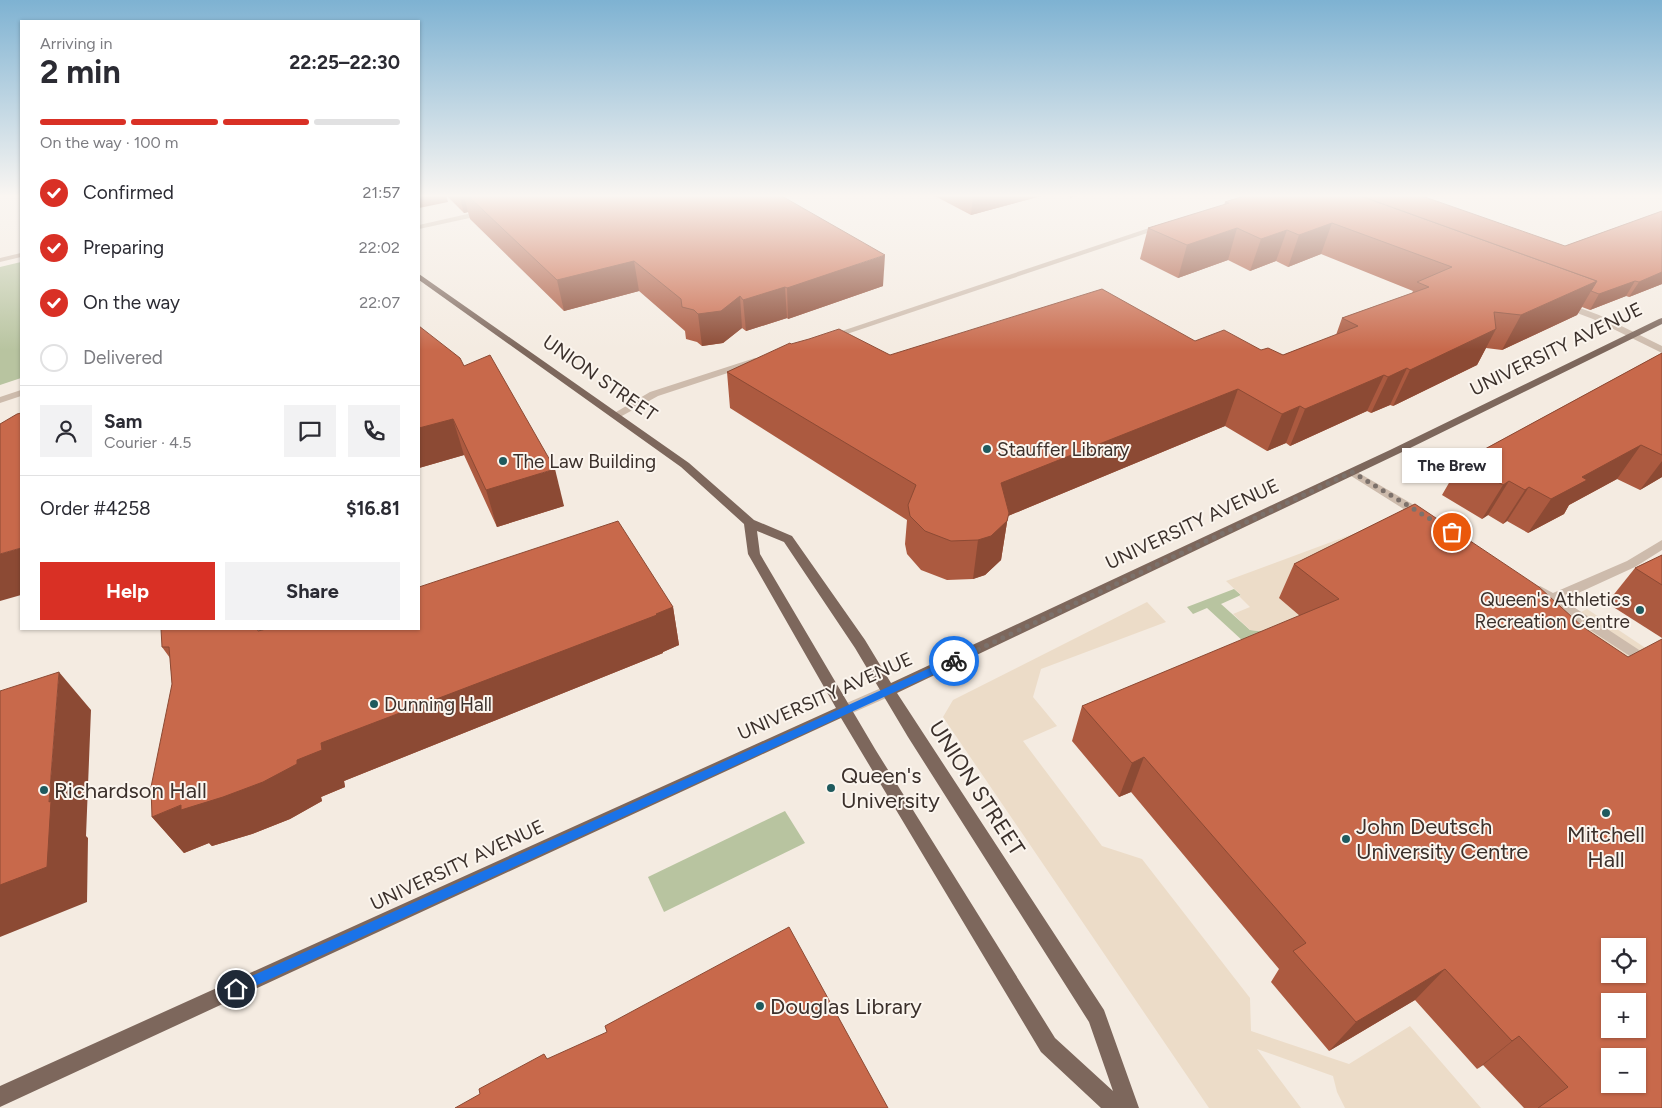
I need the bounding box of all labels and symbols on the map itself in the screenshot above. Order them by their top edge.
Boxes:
street label: UNIVERSITY AVENUE [1466,297,1646,401]
street label: UNION STREET [538,330,662,426]
place label: Stauffer Library [997,438,1130,461]
marker: Stauffer Library [981,443,993,455]
callout: The Brew [1402,447,1502,482]
place label: The Law Building [513,450,656,473]
marker: The Law Building [497,455,509,467]
street label: UNIVERSITY AVENUE [1102,474,1282,574]
pin [1431,511,1473,553]
place label: Queen's Athletics Recreation Centre [1474,588,1630,633]
marker: Queen's Athletics Recreation Centre [1634,604,1646,616]
courier [929,636,979,686]
street label: UNIVERSITY AVENUE [734,647,916,745]
place label: Dunning Hall [384,693,492,716]
marker: Dunning Hall [368,698,380,710]
street label: UNION STREET [923,715,1031,861]
place label: Queen's University [841,762,940,814]
place label: Richardson Hall [54,777,207,804]
marker: Queen's University [825,782,837,794]
marker: Richardson Hall [38,784,50,796]
marker: Mitchell Hall [1600,807,1612,819]
place label: John Deutsch University Centre [1356,813,1528,865]
street label: UNIVERSITY AVENUE [367,815,547,915]
place label: Mitchell Hall [1567,821,1645,873]
marker: John Deutsch University Centre [1340,833,1352,845]
pin [215,968,257,1010]
place label: Douglas Library [770,993,922,1020]
marker: Douglas Library [754,1000,766,1012]

